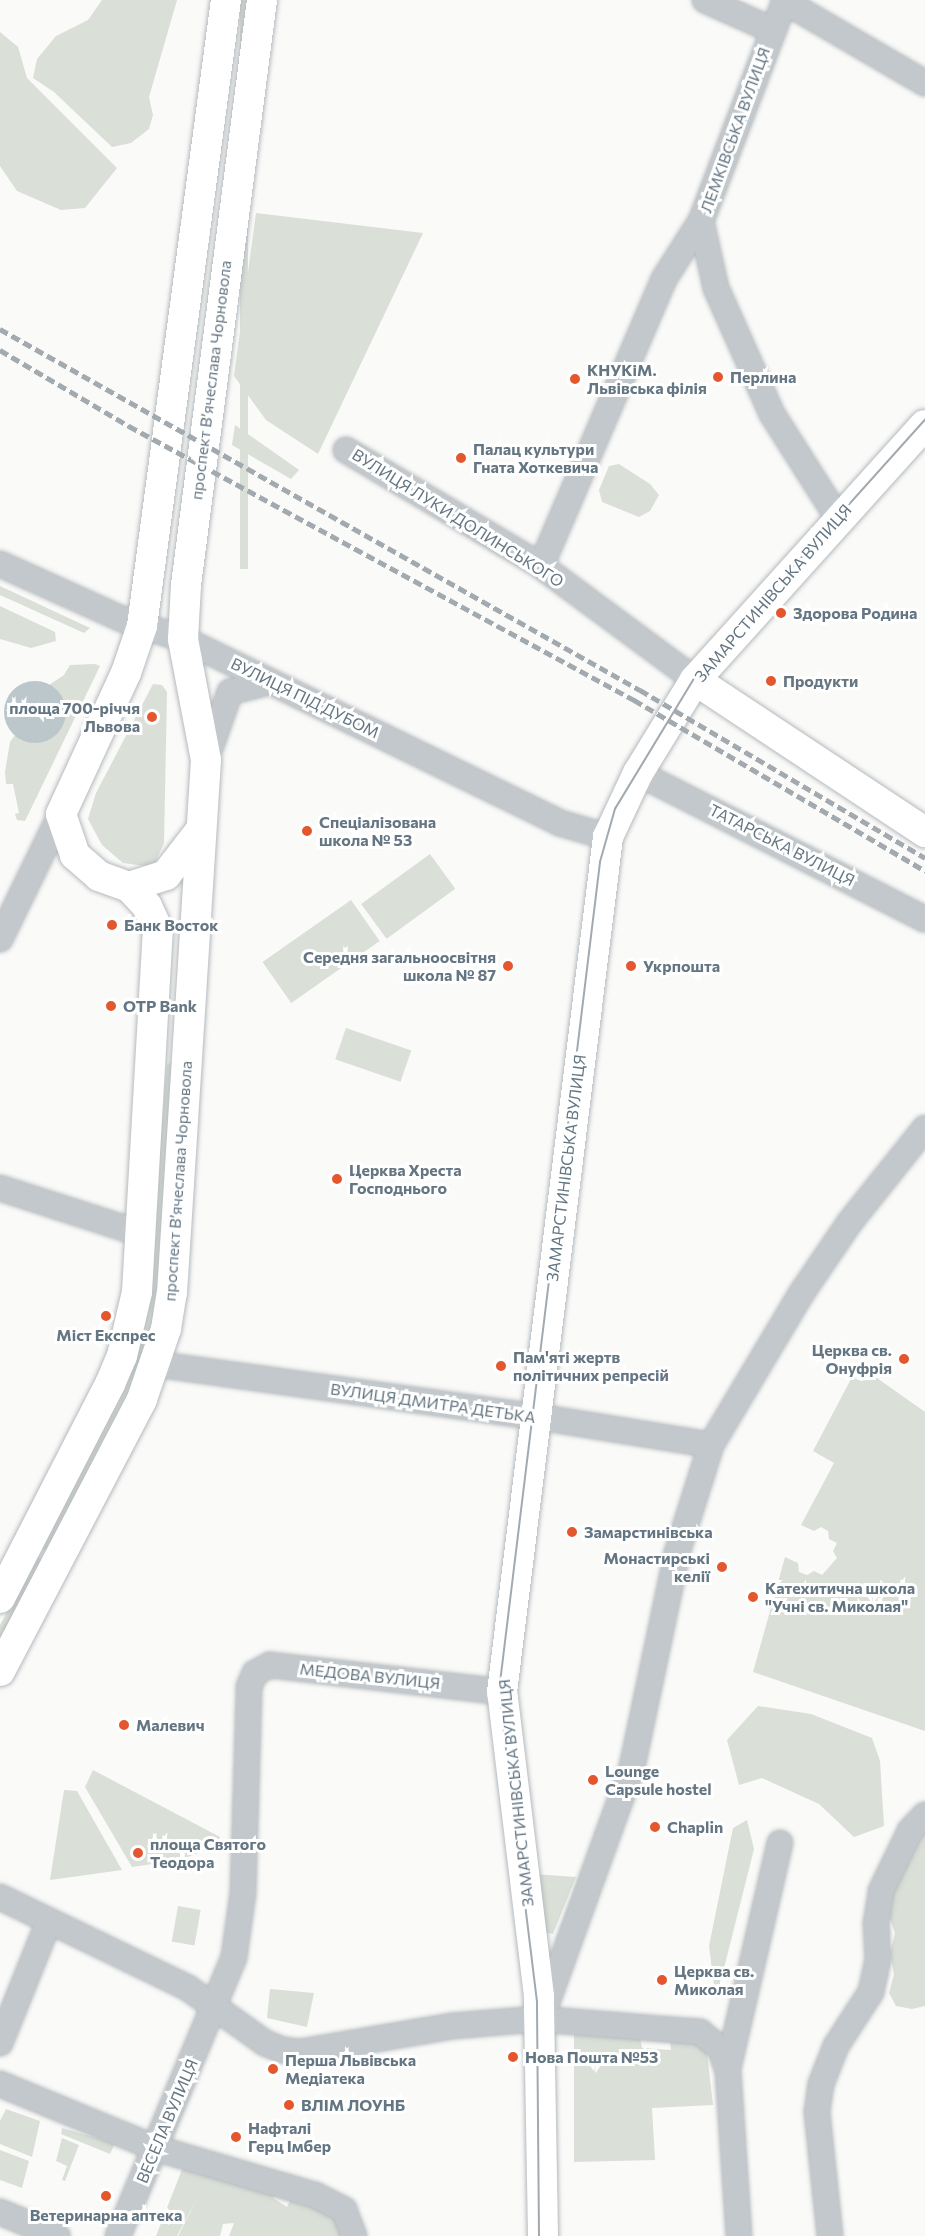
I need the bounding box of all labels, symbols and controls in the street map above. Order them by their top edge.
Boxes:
street label: ЛЕМКІВСЬКА ВУЛИЦЯ [696,45,774,215]
street label: проспект Вʼячеслава Чорновола [187,259,235,501]
place label: КНУКіМ. Львівська філія [587,360,707,398]
place label: Перлина [730,367,796,387]
marker: Перлина [711,370,725,384]
marker: КНУКіМ. Львівська філія [568,372,582,386]
place label: Палац культури Гната Хоткевича [473,439,598,477]
street label: ВУЛИЦЯ ЛУКИ ДОЛИНСЬКОГО [349,445,567,591]
marker: Палац культури Гната Хоткевича [454,451,468,465]
street label: ЗАМАРСТИНІВСЬКА ВУЛИЦЯ [691,500,855,686]
place label: Здорова Родина [793,603,917,623]
marker: Здорова Родина [774,606,788,620]
street label: ВУЛИЦЯ ПІД ДУБОМ [228,654,382,742]
place label: Продукти [783,671,858,691]
marker: Продукти [764,674,778,688]
place label: площа 700-річчя Львова [9,698,140,736]
marker: площа 700-річчя Львова [145,710,159,724]
street label: ТАТАРСЬКА ВУЛИЦЯ [706,800,858,890]
place label: Спеціалізована школа № 53 [319,812,436,850]
marker: Спеціалізована школа № 53 [300,824,314,838]
place label: Банк Восток [124,915,218,935]
marker: Банк Восток [105,918,119,932]
place label: Середня загальноосвітня школа № 87 [303,947,496,985]
place label: Укрпошта [643,956,720,976]
marker: Середня загальноосвітня школа № 87 [501,959,515,973]
marker: Укрпошта [624,959,638,973]
place label: OTP Bank [123,996,197,1016]
marker: OTP Bank [104,999,118,1013]
street label: ЗАМАРСТИНІВСЬКА ВУЛИЦЯ [543,1053,589,1283]
street label: проспект Вʼячеслава Чорновола [160,1060,196,1302]
place label: Церква Хреста Господнього [349,1160,462,1198]
marker: Церква Хреста Господнього [330,1172,344,1186]
marker: Міст Експрес [99,1309,113,1323]
place label: Міст Експрес [56,1325,156,1345]
place label: Церква св. Онуфрія [812,1340,892,1378]
place label: Пам'яті жертв політичних репресій [513,1347,669,1385]
marker: Церква св. Онуфрія [897,1352,911,1366]
marker: Пам'яті жертв політичних репресій [494,1359,508,1373]
street label: ВУЛИЦЯ ДМИТРА ДЕТЬКА [329,1379,537,1427]
place label: Замарстинівська [584,1522,712,1542]
marker: Замарстинівська [565,1525,579,1539]
place label: Монастирські келії [603,1548,710,1586]
marker: Монастирські келії [715,1560,729,1574]
place label: Катехитична школа "Учні св. Миколая" [765,1578,915,1616]
marker: Катехитична школа "Учні св. Миколая" [746,1590,760,1604]
street label: МЕДОВА ВУЛИЦЯ [299,1659,441,1693]
street label: ЗАМАРСТИНІВСЬКА ВУЛИЦЯ [494,1678,538,1908]
place label: Малевич [136,1715,204,1735]
marker: Малевич [117,1718,131,1732]
place label: Lounge Capsule hostel [605,1761,712,1799]
marker: Lounge Capsule hostel [586,1773,600,1787]
place label: Chaplin [667,1817,723,1837]
marker: Chaplin [648,1820,662,1834]
place label: площа Святого Теодора [150,1834,266,1872]
marker: площа Святого Теодора [131,1846,145,1860]
place label: Церква св. Миколая [674,1961,754,1999]
marker: Церква св. Миколая [655,1973,669,1987]
place label: Нова Пошта №53 [525,2047,658,2067]
place label: Перша Львівська Медіатека [285,2050,416,2088]
marker: Нова Пошта №53 [506,2050,520,2064]
street label: ВЕСЕЛА ВУЛИЦЯ [132,2056,202,2186]
marker: Перша Львівська Медіатека [266,2062,280,2076]
place label: ВЛІМ ЛОУНБ [301,2095,405,2115]
marker: ВЛІМ ЛОУНБ [282,2098,296,2112]
place label: Нафталі Герц Імбер [248,2118,331,2156]
marker: Нафталі Герц Імбер [229,2130,243,2144]
marker: Ветеринарна аптека [99,2189,113,2203]
place label: Ветеринарна аптека [30,2205,182,2225]

